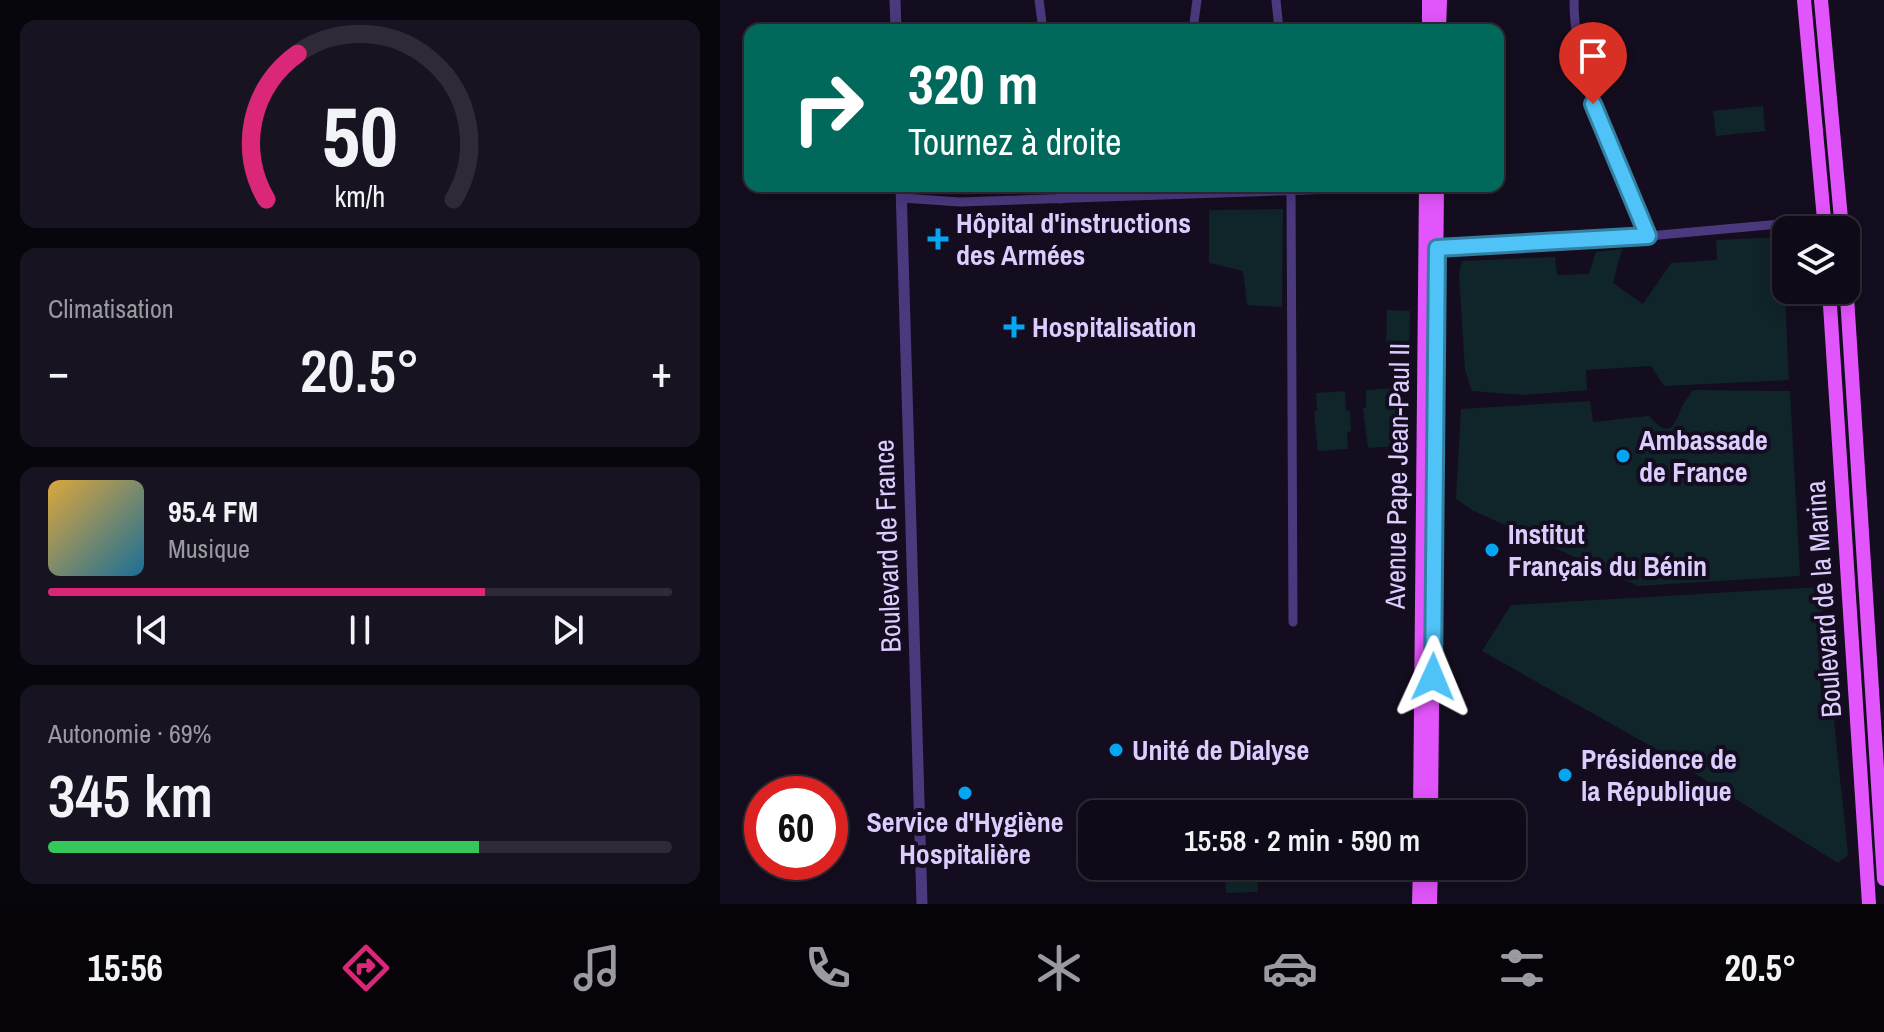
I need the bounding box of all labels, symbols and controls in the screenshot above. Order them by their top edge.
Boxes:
pin [1559,22,1627,104]
icon: arrive [1571,34,1615,78]
text: 320 m [908,46,1038,121]
icon: right [776,56,880,160]
text: 50 [322,80,398,192]
text: Tournez à droite [908,118,1121,166]
text: km/h [335,177,385,216]
place label: Hôpital d'instructions des Armées [956,204,1191,274]
map controls [1772,216,1860,304]
button: layers [1772,216,1860,304]
marker: Hôpital d'instructions des Armées [927,228,949,250]
text: Climatisation [48,291,174,326]
place label: Hospitalisation [1032,308,1197,346]
marker: Hospitalisation [1003,316,1025,338]
text: 20.5° [300,330,420,411]
text: − [48,341,69,401]
text: + [651,341,672,401]
street label: Avenue Pape Jean-Paul II [1376,342,1418,611]
place label: Ambassade de France [1639,421,1768,491]
street label: Boulevard de France [864,439,910,653]
marker: Ambassade de France [1614,447,1632,465]
street label: Boulevard de la Marina [1796,479,1850,719]
text: 95.4 FM [168,491,258,531]
place label: Institut Français du Bénin [1508,515,1707,585]
text: Musique [168,531,250,566]
marker: Institut Français du Bénin [1483,541,1501,559]
icon: previous [130,608,174,652]
icon: pause [338,608,382,652]
icon: next [546,608,590,652]
position arrow [1391,635,1475,719]
text: Autonomie · 69% [48,716,212,751]
place label: Unité de Dialyse [1132,731,1309,769]
place label: Présidence de la République [1581,740,1737,810]
marker: Unité de Dialyse [1107,741,1125,759]
text: 345 km [48,755,213,836]
marker: Présidence de la République [1556,766,1574,784]
speed limit sign: 60 [744,776,848,880]
marker: Service d'Hygiène Hospitalière [956,784,974,802]
place label: Service d'Hygiène Hospitalière [867,803,1063,873]
text: 15:58 · 2 min · 590 m [1184,820,1420,860]
icon: directions [338,940,394,996]
icon: music [569,940,625,996]
icon: phone [800,940,856,996]
icon: climate [1031,940,1087,996]
icon: car [1262,940,1318,996]
icon: filters [1494,940,1550,996]
text: 15:56 [88,944,163,992]
text: 20.5° [1725,944,1796,992]

